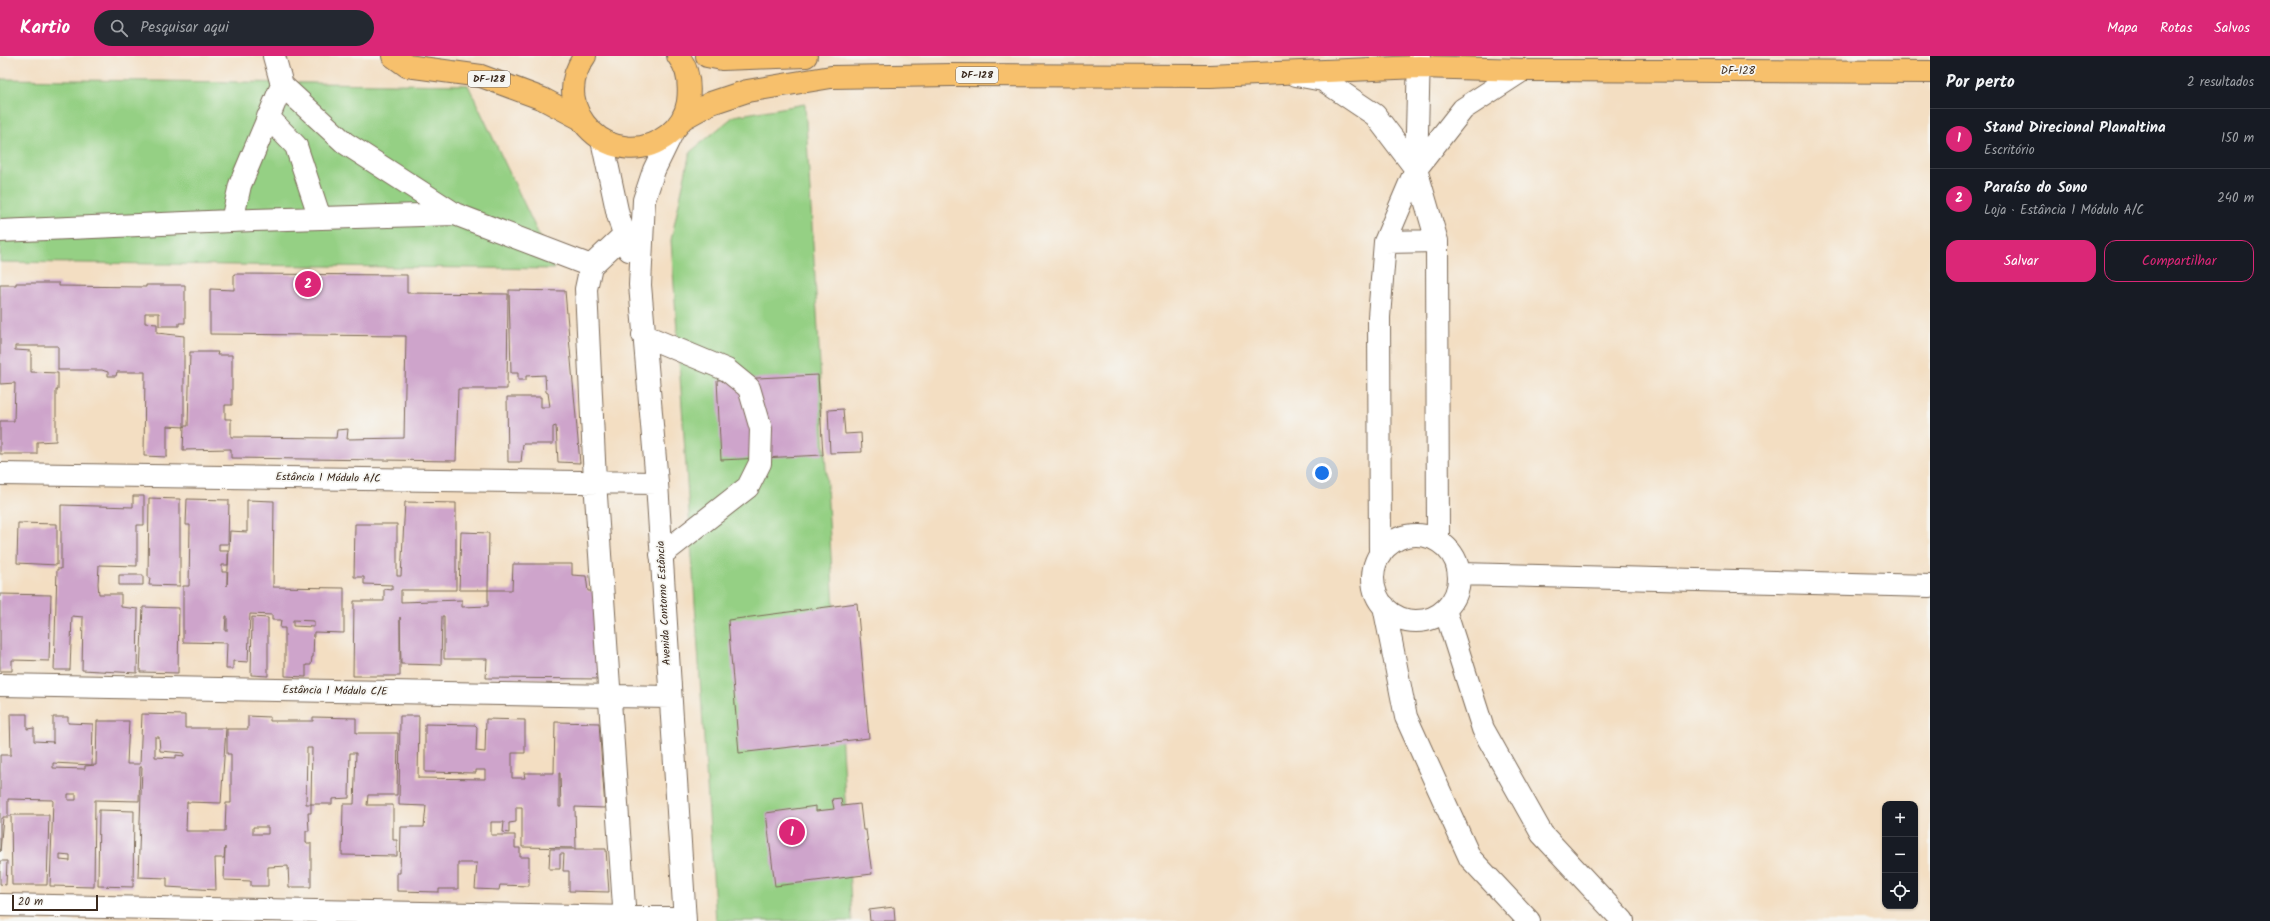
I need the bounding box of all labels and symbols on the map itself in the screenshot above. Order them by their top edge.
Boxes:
street label: DF-128 [1721,62,1756,80]
road number: DF-128 [956,67,998,83]
road number: DF-128 [468,71,510,87]
pin: 2 [295,269,321,299]
your location [1312,463,1332,483]
street label: Estância 1 Módulo A/C [275,468,381,488]
street label: Avenida Contorno Estância [652,540,676,666]
street label: Estância 1 Módulo C/E [282,681,388,701]
pin: 1 [779,817,805,847]
scale bar [12,893,98,912]

